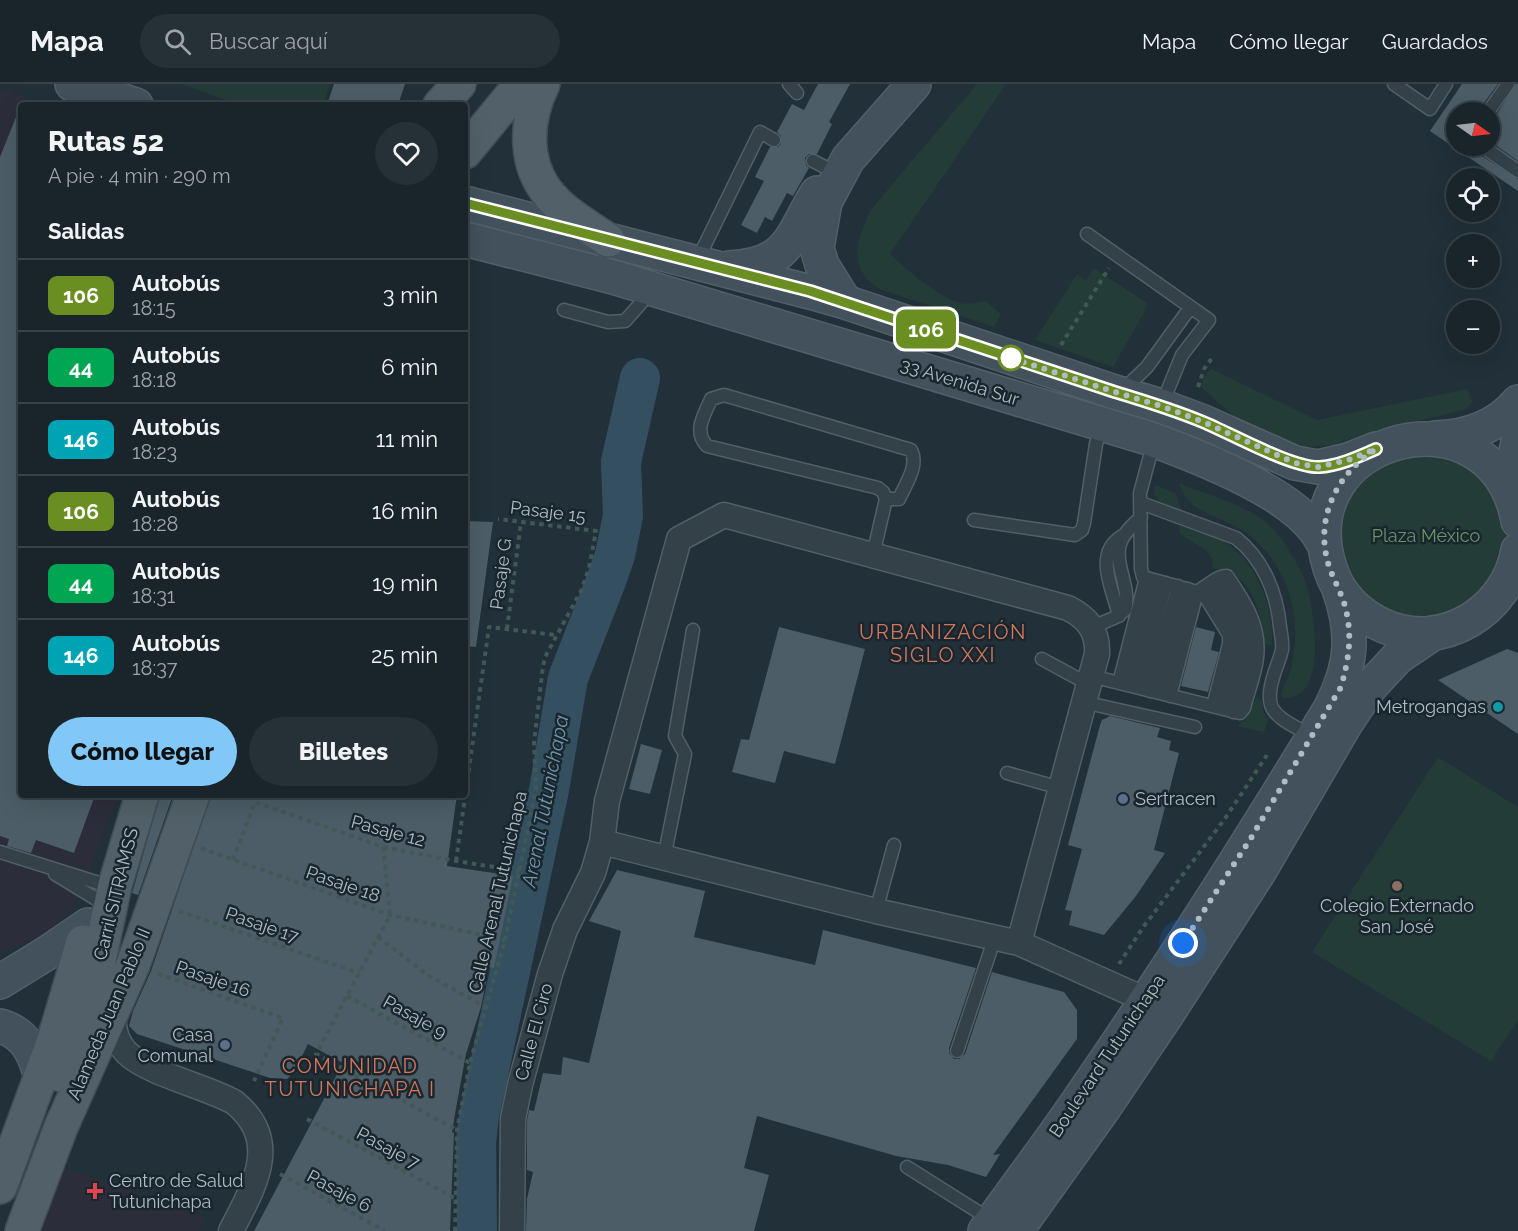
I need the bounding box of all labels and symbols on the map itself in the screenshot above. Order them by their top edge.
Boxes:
north arrow [1446,102,1500,156]
line badge: 106 [892,310,960,348]
unlabelled marker [998,345,1024,371]
street label: 33 Avenida Sur [898,354,1022,410]
street label: Pasaje 15 [509,496,587,527]
park label: Plaza México [1372,525,1481,546]
street label: Pasaje G [486,537,515,611]
district label: URBANIZACIÓN SIGLO XXI [859,620,1027,667]
place label: Metrogangas [1376,696,1486,717]
marker: Metrogangas [1491,700,1505,714]
water label: Arenal Tutunichapa [516,713,573,890]
place label: Sertracen [1135,788,1216,809]
street label: Calle Arenal Tutunichapa [464,789,531,995]
marker: Sertracen [1116,792,1130,806]
street label: Pasaje 12 [349,811,427,850]
street label: Carril SITRAMSS [89,826,142,962]
street label: Pasaje 18 [303,861,383,906]
marker: Colegio Externado San José [1390,879,1404,893]
place label: Colegio Externado San José [1320,895,1474,937]
street label: Pasaje 17 [223,902,302,947]
street label: Alameda Juan Pablo II [63,925,154,1103]
your location [1168,928,1198,958]
street label: Pasaje 16 [173,956,253,1001]
street label: Boulevard Tutunichapa [1044,970,1169,1141]
street label: Calle El Ciro [510,981,557,1083]
street label: Pasaje 9 [380,991,451,1043]
place label: Casa Comunal [138,1024,213,1066]
marker: Casa Comunal [218,1038,232,1052]
district label: COMUNIDAD TUTUNICHAPA I [265,1054,435,1101]
street label: Pasaje 7 [353,1122,424,1173]
street label: Pasaje 6 [304,1165,375,1216]
place label: Centro de Salud Tutunichapa [109,1170,244,1212]
marker: Centro de Salud Tutunichapa [86,1182,104,1200]

